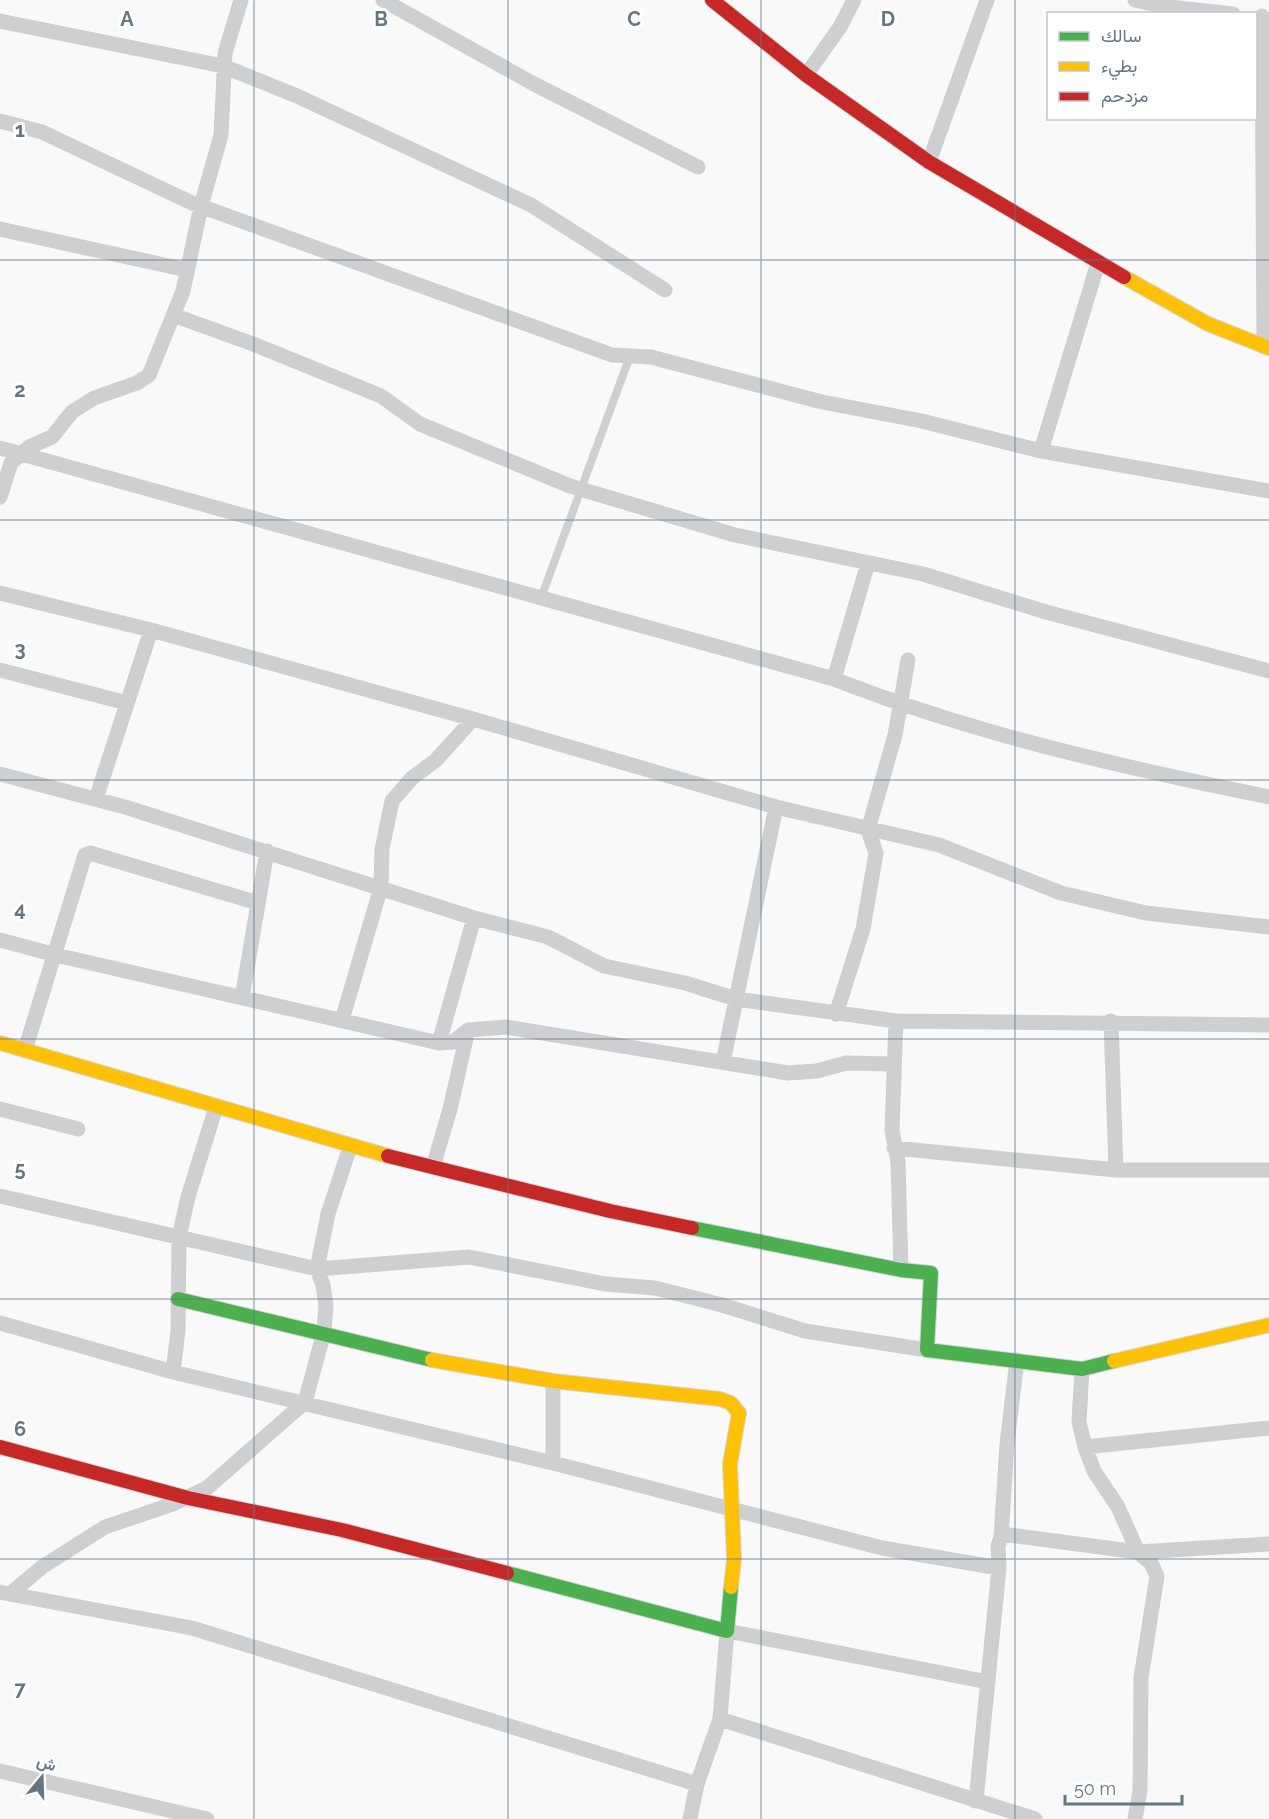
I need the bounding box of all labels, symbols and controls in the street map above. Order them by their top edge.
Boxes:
text: A [120,7,134,31]
text: B [374,7,388,31]
text: C [627,7,641,31]
text: D [881,7,895,31]
legend [1047,12,1257,120]
text: سالك [1101,25,1141,46]
text: بطيء [1101,55,1137,81]
text: مزدحم [1101,85,1148,108]
text: 1 [15,118,25,142]
text: 2 [14,378,26,402]
text: 3 [14,637,26,661]
text: 4 [14,897,26,921]
text: 5 [14,1157,26,1181]
text: 6 [14,1417,26,1441]
text: 7 [14,1677,26,1701]
north arrow [12,1747,72,1807]
text: ش [35,1751,59,1775]
scale bar [1065,1768,1182,1806]
text: 50 m [1074,1778,1116,1799]

